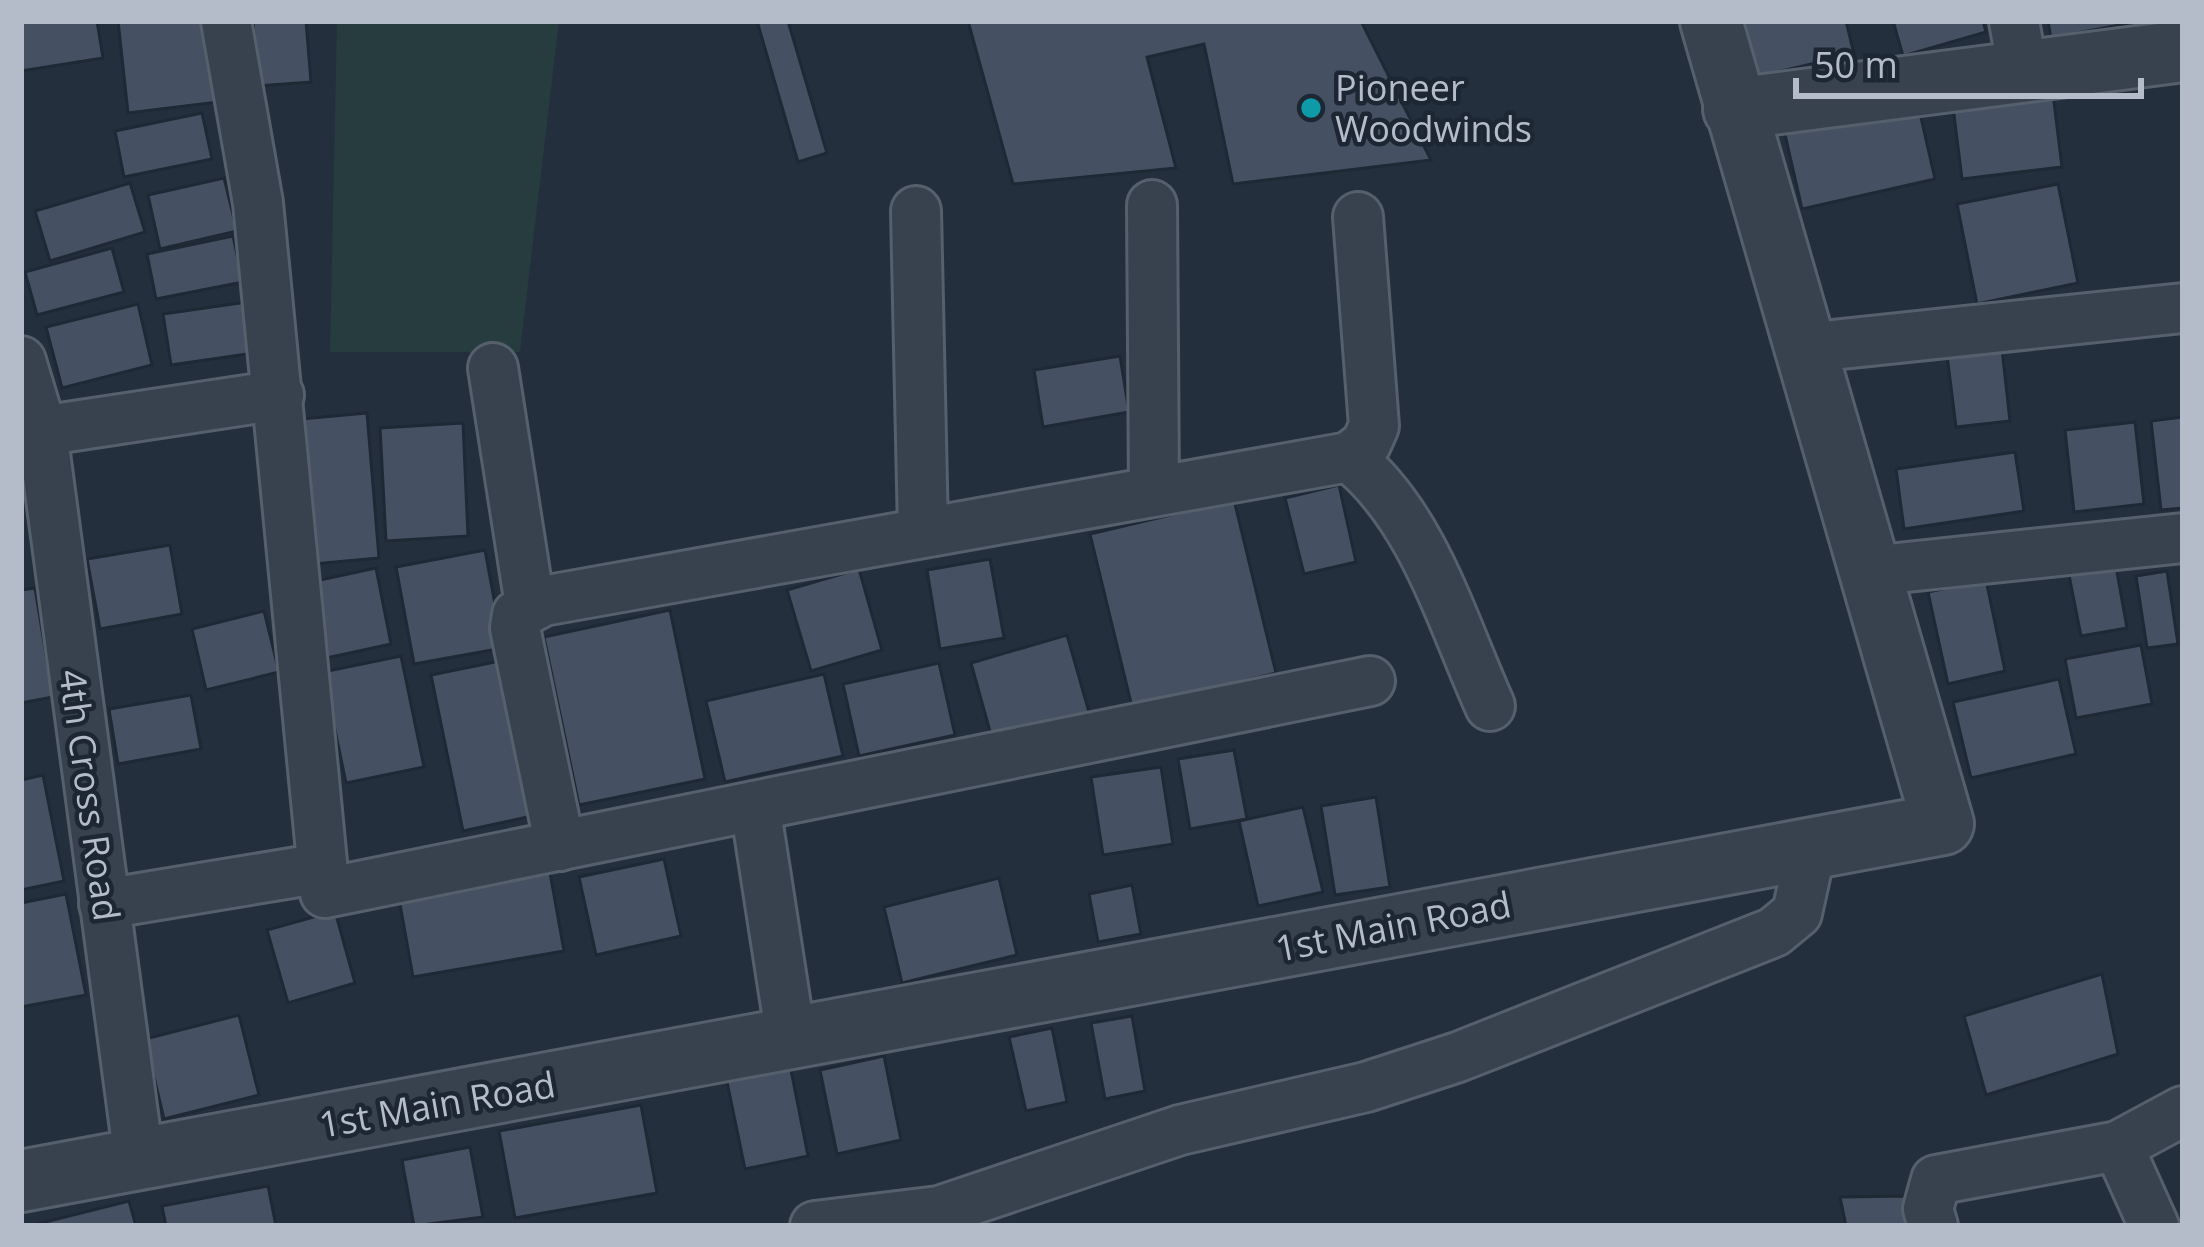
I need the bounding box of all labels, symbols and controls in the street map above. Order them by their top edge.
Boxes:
scale bar [1796,24,2141,98]
text: 50 m [1814,40,1898,89]
place label: Pioneer Woodwinds [1335,63,1532,153]
marker: Pioneer Woodwinds [1298,95,1324,121]
street label: 4th Cross Road [48,666,132,924]
street label: 1st Main Road [1271,879,1515,973]
street label: 1st Main Road [315,1059,559,1149]

